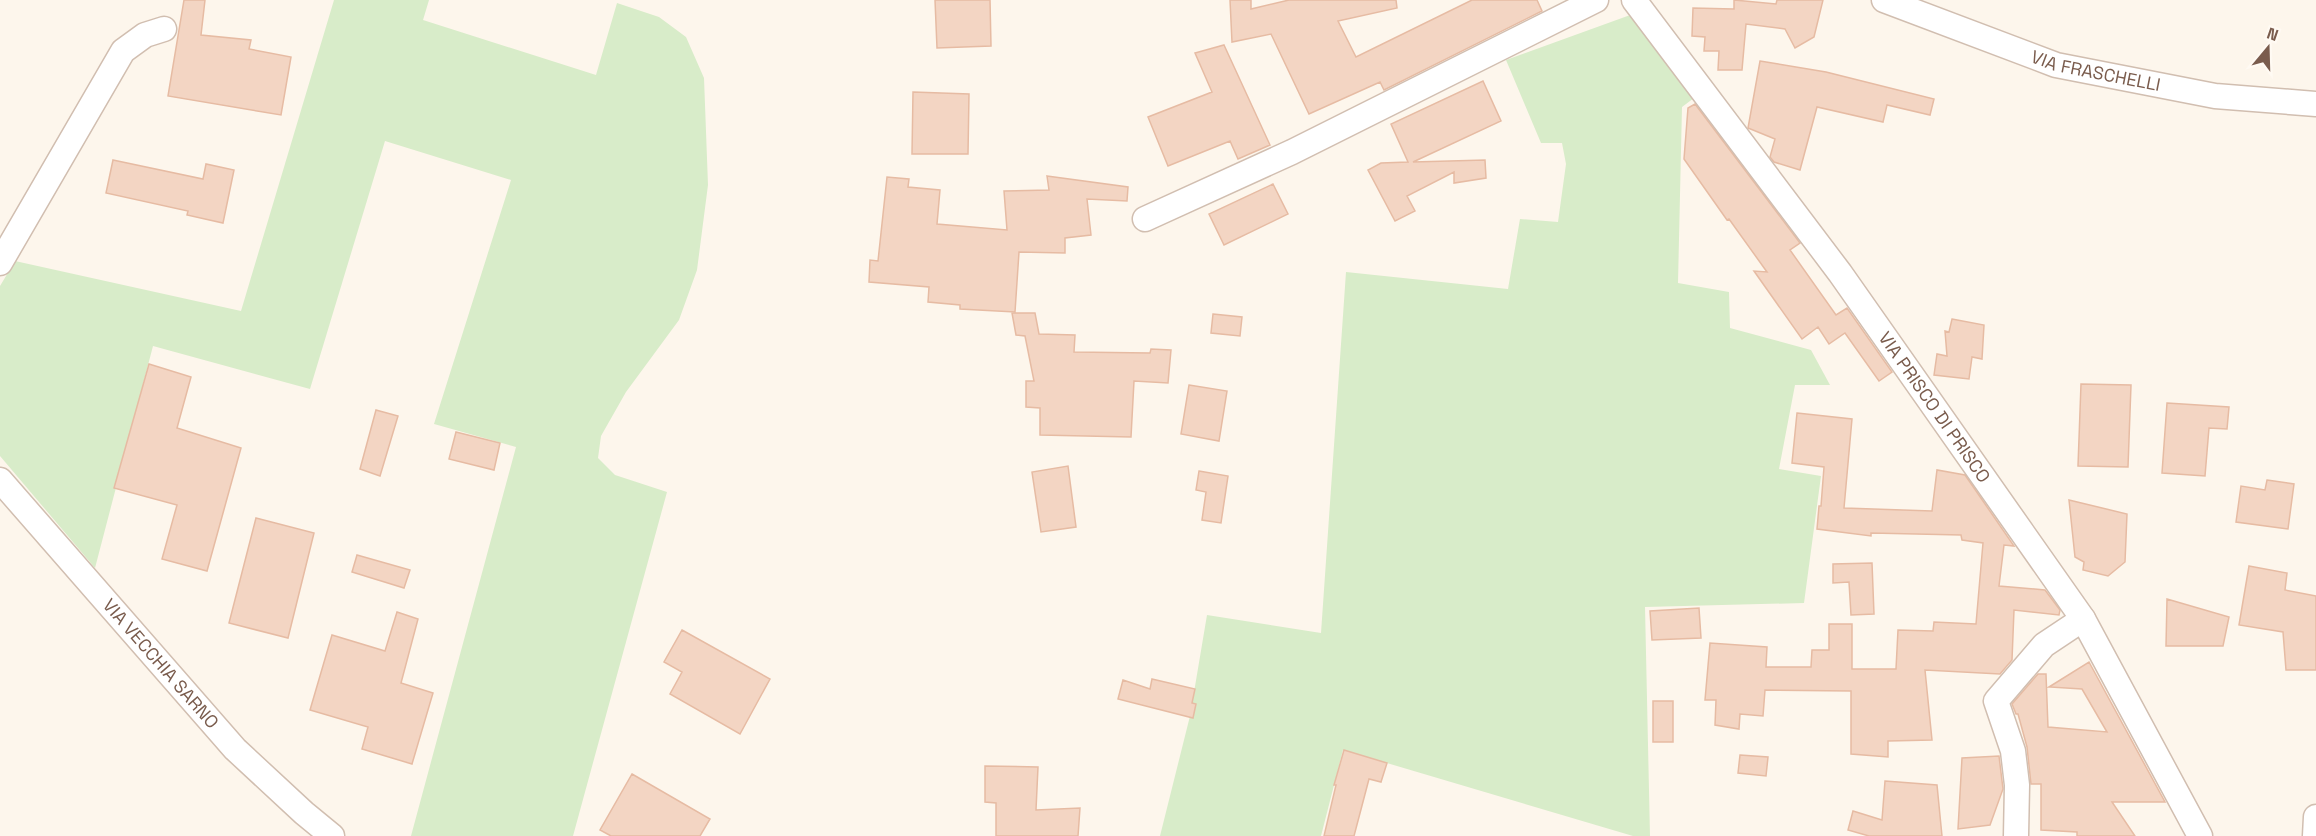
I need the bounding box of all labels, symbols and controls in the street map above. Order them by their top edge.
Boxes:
north arrow [2238,18,2298,78]
text: N [2264,23,2281,46]
street label: VIA FRASCHELLI [2028,45,2163,96]
street label: VIA PRISCO DI PRISCO [1874,327,1996,487]
street label: VIA VECCHIA SARNO [98,594,224,733]

